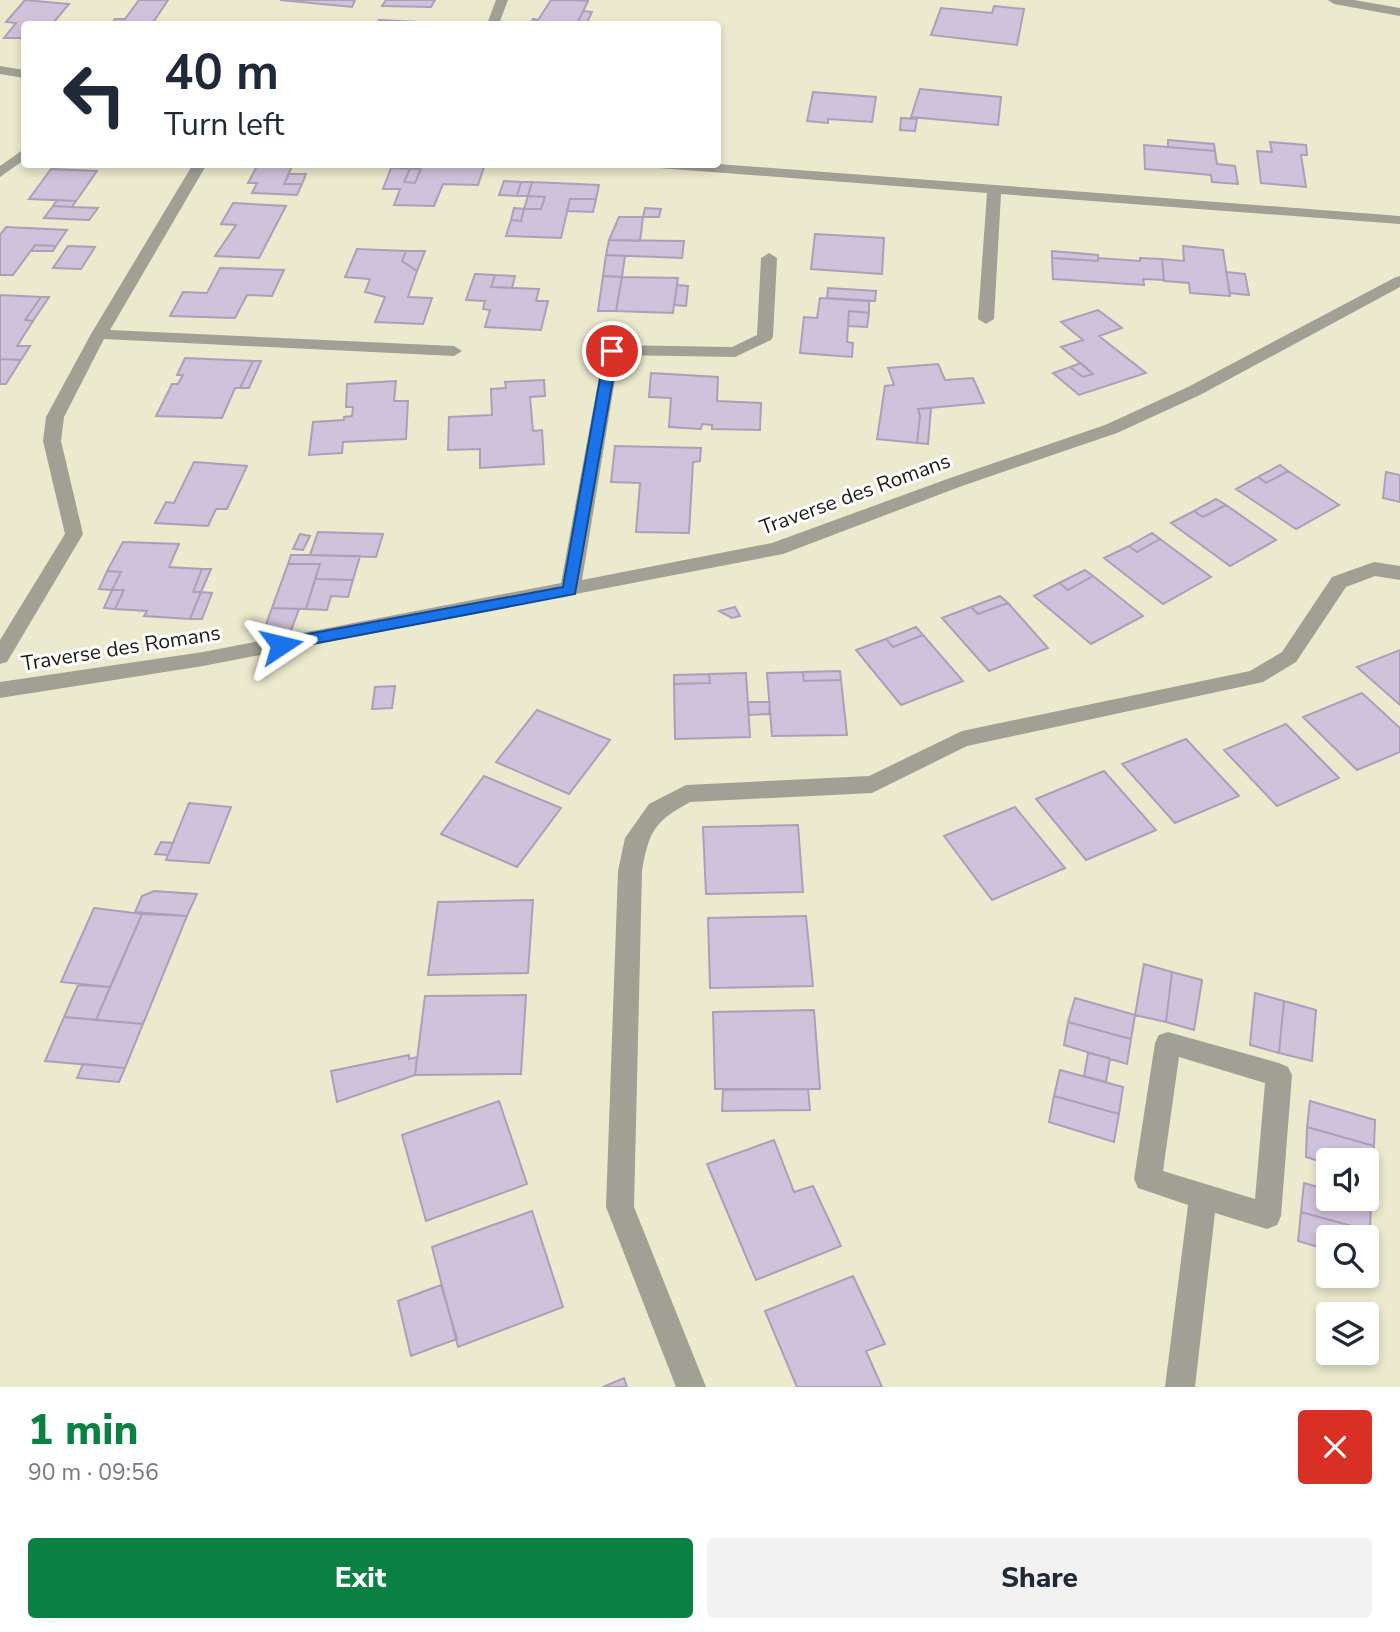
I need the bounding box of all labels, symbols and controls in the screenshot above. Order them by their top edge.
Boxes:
text: 40 m [164,39,279,106]
icon: left [49,49,140,140]
text: Turn left [164,103,284,146]
pin [582,321,642,381]
icon: arrive [593,332,631,370]
street label: Traverse des Romans [756,446,954,542]
position arrow [244,608,318,682]
street label: Traverse des Romans [20,618,222,678]
map controls [1316,1148,1379,1365]
button: sound [1316,1148,1379,1211]
button: search [1316,1225,1379,1288]
button: layers [1316,1302,1379,1365]
text: 1 min [28,1402,138,1459]
button: close [1298,1410,1372,1484]
text: 90 m · 09:56 [28,1457,159,1488]
button: Exit [28,1538,693,1618]
button: Share [707,1538,1372,1618]

